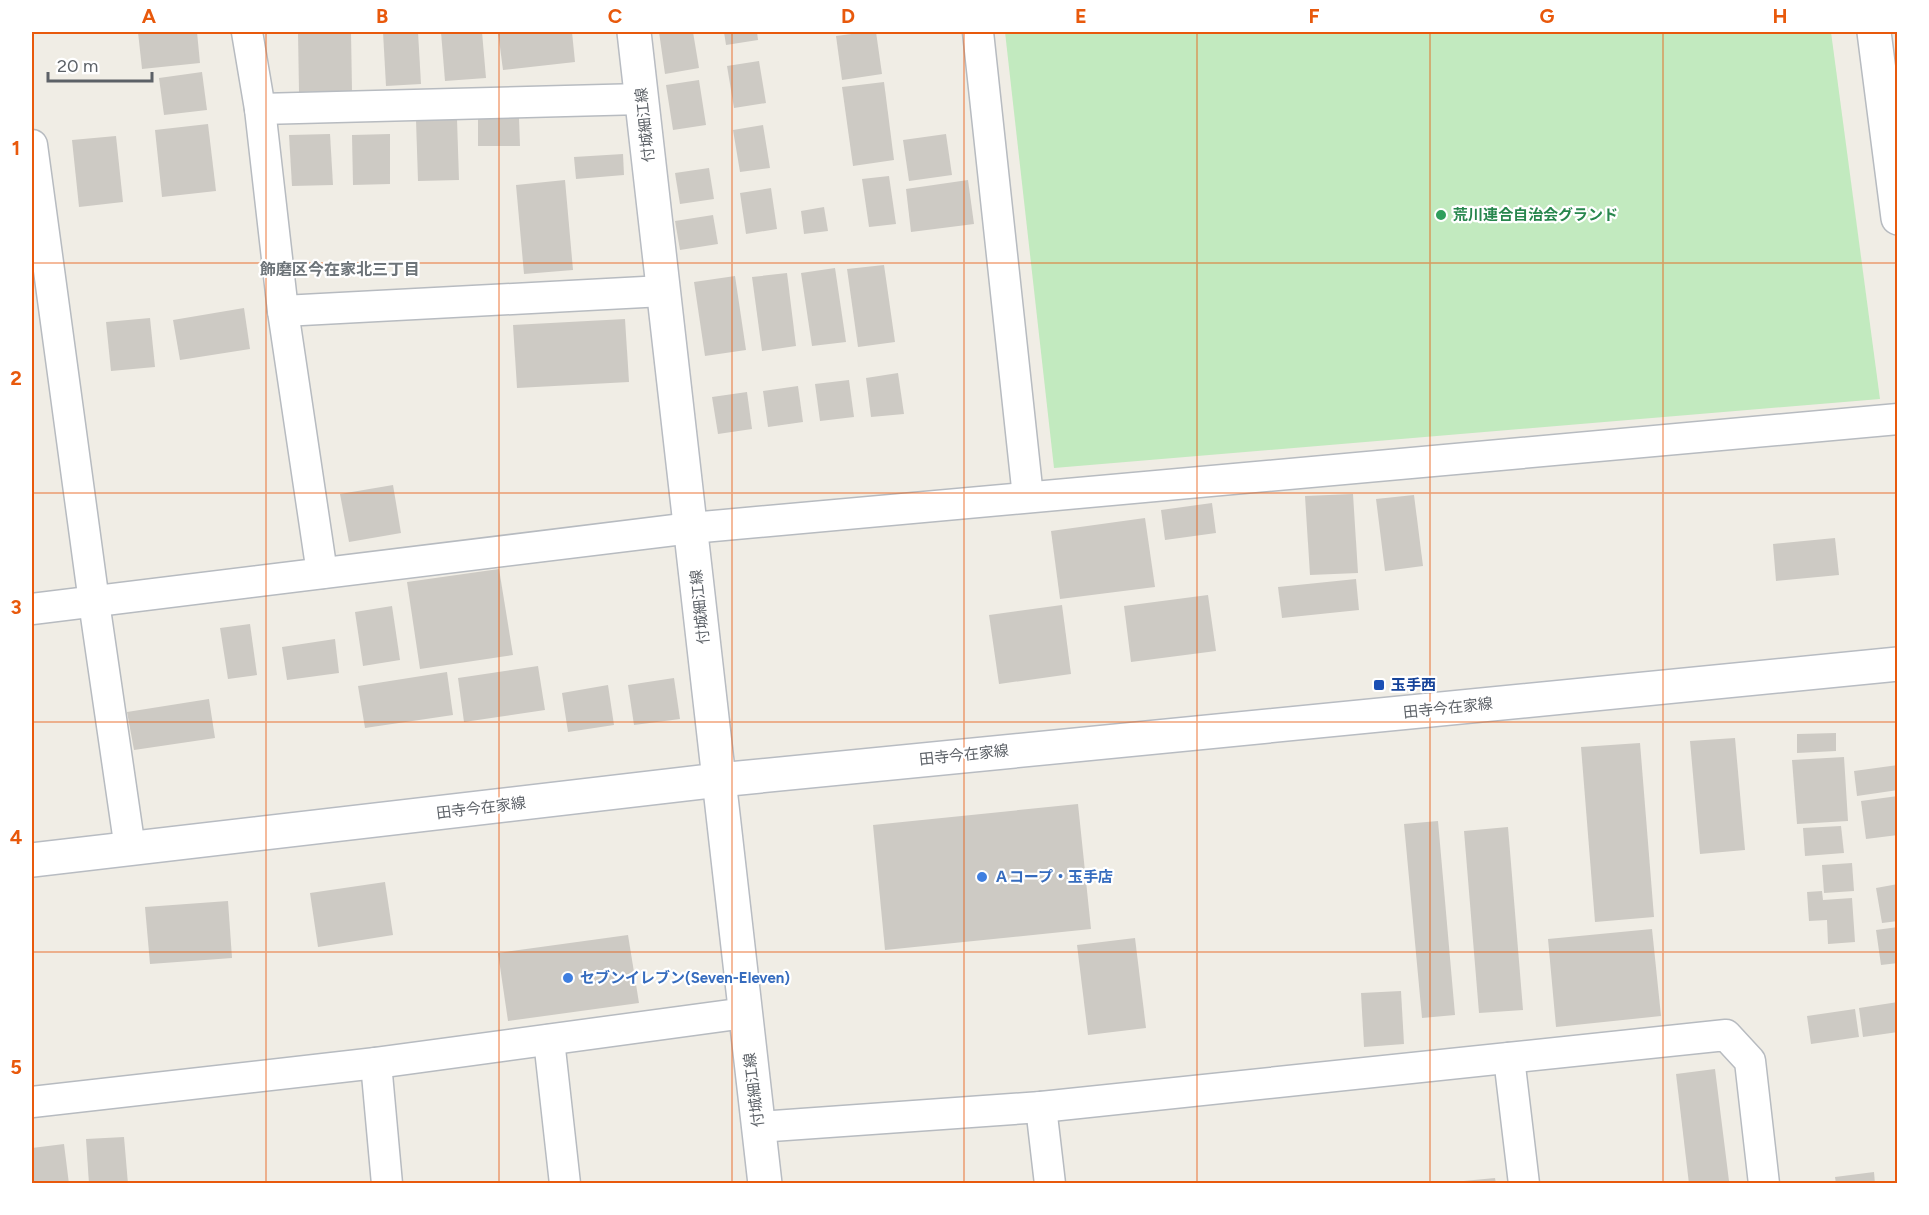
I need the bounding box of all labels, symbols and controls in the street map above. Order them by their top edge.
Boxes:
text: A [142,4,157,28]
text: B [376,4,388,28]
text: C [608,4,622,28]
text: D [841,4,855,28]
text: E [1075,4,1087,28]
text: F [1308,4,1320,28]
text: G [1540,4,1555,28]
text: H [1773,4,1788,28]
scale bar [48,45,152,83]
text: 20 m [57,55,98,77]
street label: 付城細江線 [632,87,658,163]
text: 1 [12,136,20,160]
place label: 荒川連合自治会グランド [1453,206,1618,224]
marker: 荒川連合自治会グランド [1434,208,1448,222]
district label: 飾磨区今在家北三丁目 [260,260,420,279]
text: 2 [10,366,22,390]
street label: 付城細江線 [687,569,713,645]
text: 3 [10,595,22,619]
place label: 玉手西 [1391,676,1436,694]
marker: 玉手西 [1372,678,1386,692]
street label: 田寺今在家線 [1402,694,1494,722]
street label: 田寺今在家線 [918,741,1010,769]
street label: 田寺今在家線 [435,794,527,822]
text: 4 [10,825,23,849]
place label: Ａコープ・玉手店 [994,868,1113,886]
marker: Ａコープ・玉手店 [975,870,989,884]
place label: セブンイレブン(Seven-Eleven) [580,969,790,987]
marker: セブンイレブン(Seven-Eleven) [561,971,575,985]
street label: 付城細江線 [740,1052,768,1128]
text: 5 [10,1055,22,1079]

